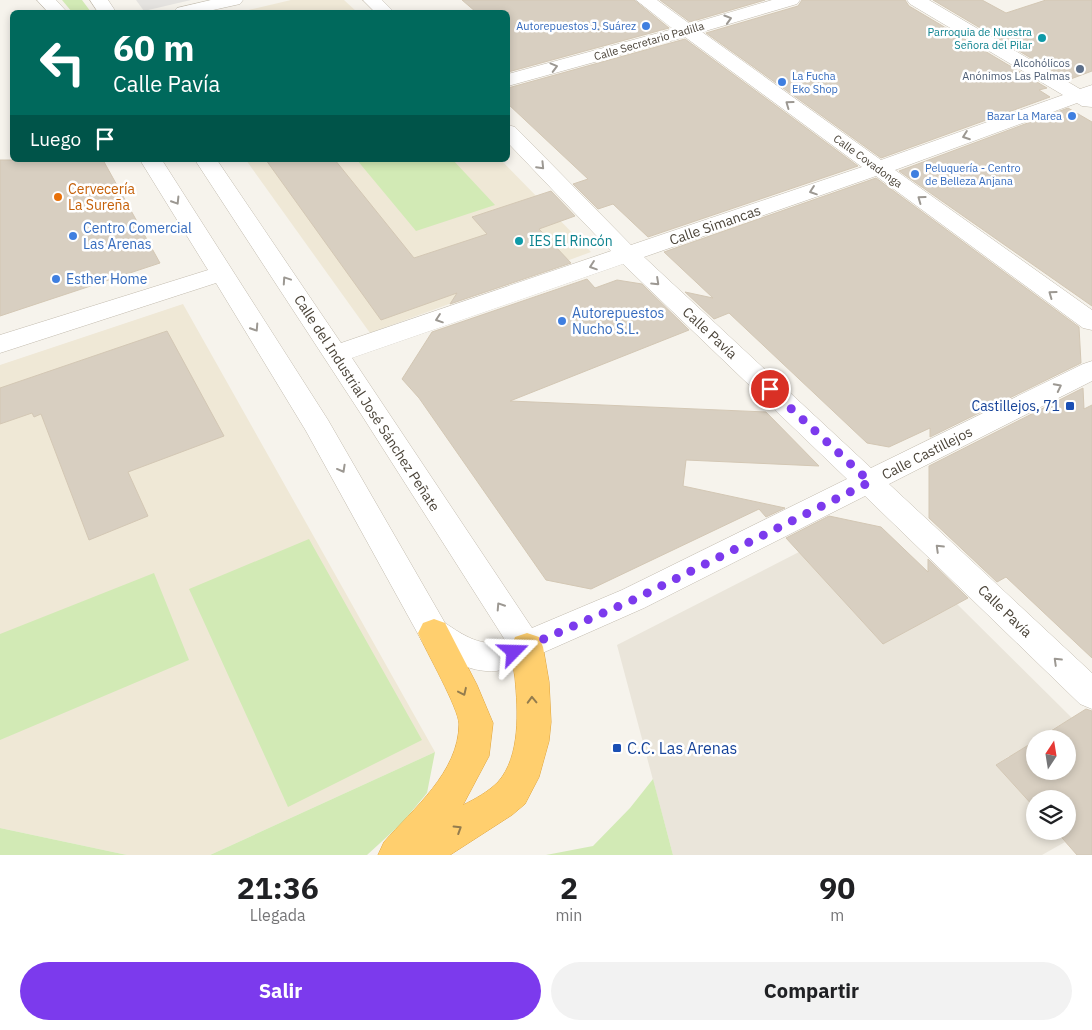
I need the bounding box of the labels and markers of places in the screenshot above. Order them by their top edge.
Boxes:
place label: Autorepuestos J. Suárez [516,19,636,33]
marker: Autorepuestos J. Suárez [640,20,652,32]
place label: Parroquia de Nuestra Señora del Pilar [927,25,1032,52]
marker: Parroquia de Nuestra Señora del Pilar [1036,32,1048,44]
place label: Alcohólicos Anónimos Las Palmas [962,56,1070,83]
marker: Alcohólicos Anónimos Las Palmas [1074,63,1086,75]
place label: La Fucha Eko Shop [792,69,838,96]
marker: La Fucha Eko Shop [776,76,788,88]
place label: Bazar La Marea [987,109,1062,123]
marker: Bazar La Marea [1066,110,1078,122]
place label: Peluquería - Centro de Belleza Anjana [925,161,1021,188]
marker: Peluquería - Centro de Belleza Anjana [909,168,921,180]
place label: Cervecería La Sureña [68,180,135,214]
marker: Cervecería La Sureña [52,191,64,203]
place label: Centro Comercial Las Arenas [83,219,192,253]
marker: Centro Comercial Las Arenas [67,230,79,242]
place label: IES El Rincón [529,232,613,250]
marker: IES El Rincón [513,235,525,247]
place label: Esther Home [66,270,148,288]
marker: Esther Home [50,273,62,285]
place label: Autorepuestos Nucho S.L. [572,304,665,338]
marker: Autorepuestos Nucho S.L. [556,315,568,327]
pin [749,368,791,410]
place label: Castillejos, 71 [971,397,1060,415]
marker: Castillejos, 71 [1064,400,1076,412]
place label: C.C. Las Arenas [627,738,737,758]
marker: C.C. Las Arenas [611,742,623,754]

